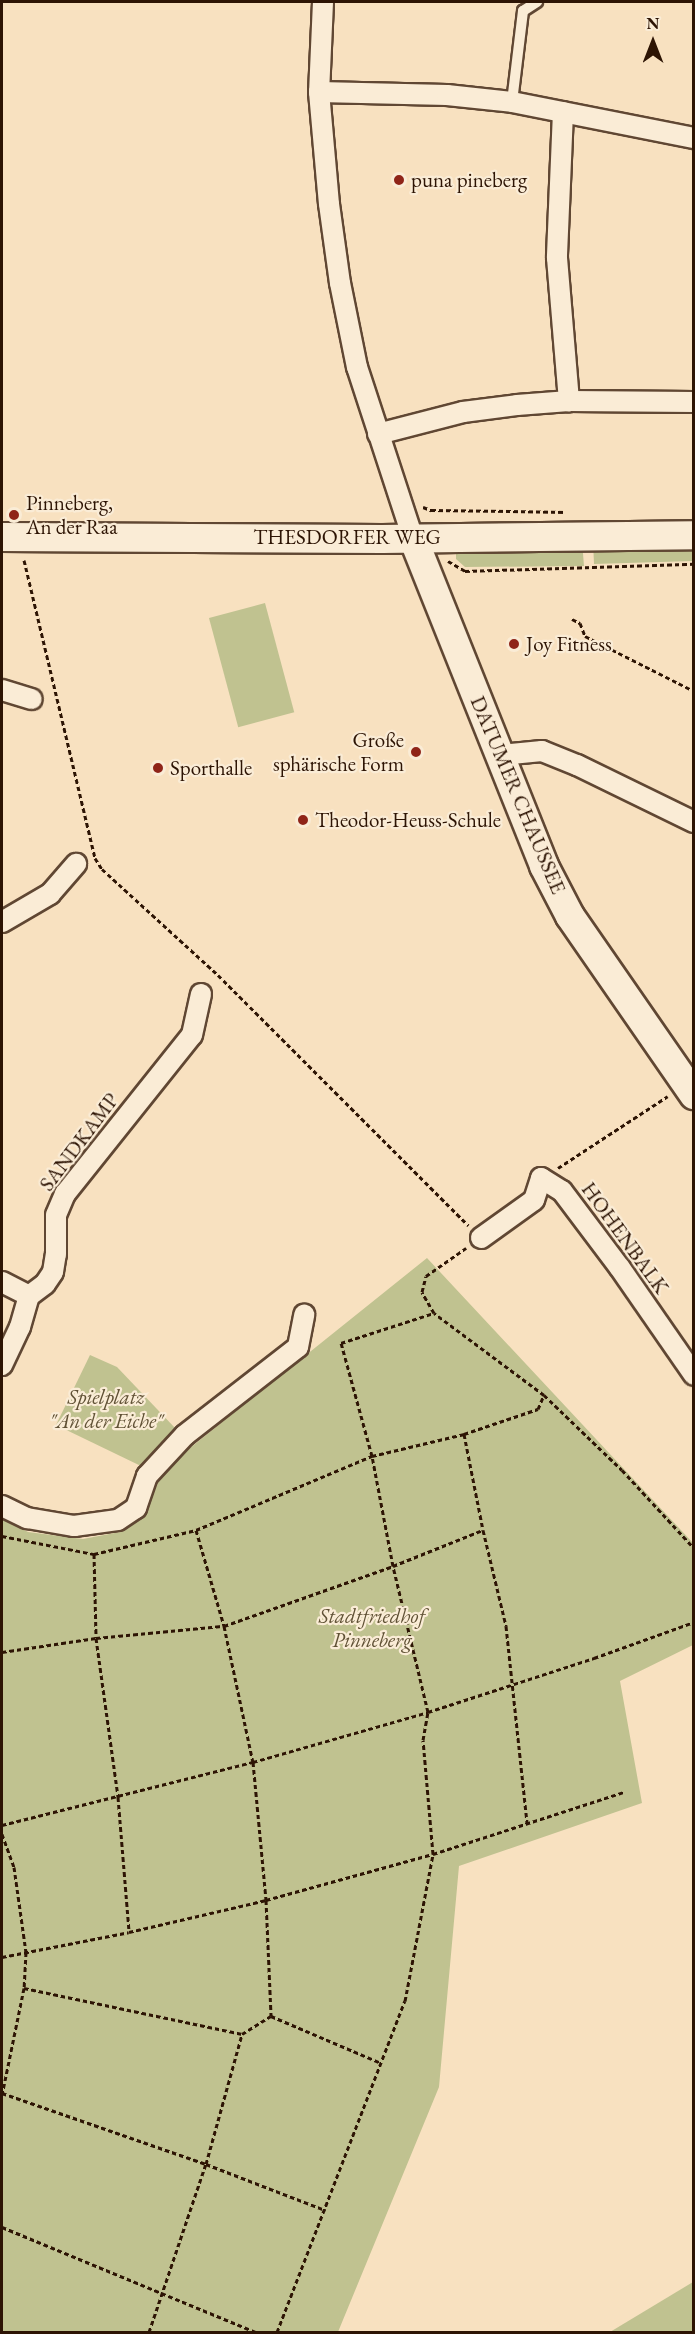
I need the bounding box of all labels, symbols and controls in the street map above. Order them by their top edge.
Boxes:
north arrow [623,12,683,72]
text: N [647,13,659,34]
place label: puna pineberg [411,167,527,193]
marker: puna pineberg [392,173,406,187]
place label: Pinneberg, An der Raa [26,490,118,540]
marker: Pinneberg, An der Raa [7,508,21,522]
street label: THESDORFER WEG [253,524,441,550]
place label: Joy Fitness [526,631,612,657]
marker: Joy Fitness [507,637,521,651]
street label: DATUMER CHAUSSEE [465,692,571,898]
place label: Große sphärische Form [273,727,404,777]
marker: Große sphärische Form [409,745,423,759]
place label: Sporthalle [170,755,252,781]
marker: Sporthalle [151,761,165,775]
place label: Theodor-Heuss-Schule [315,807,501,833]
marker: Theodor-Heuss-Schule [296,813,310,827]
street label: SANDKAMP [34,1088,124,1196]
street label: HOHENBALK [576,1177,674,1299]
park label: Spielplatz "An der Eiche" [49,1384,163,1434]
park label: Stadtfriedhof Pinneberg [319,1603,425,1653]

